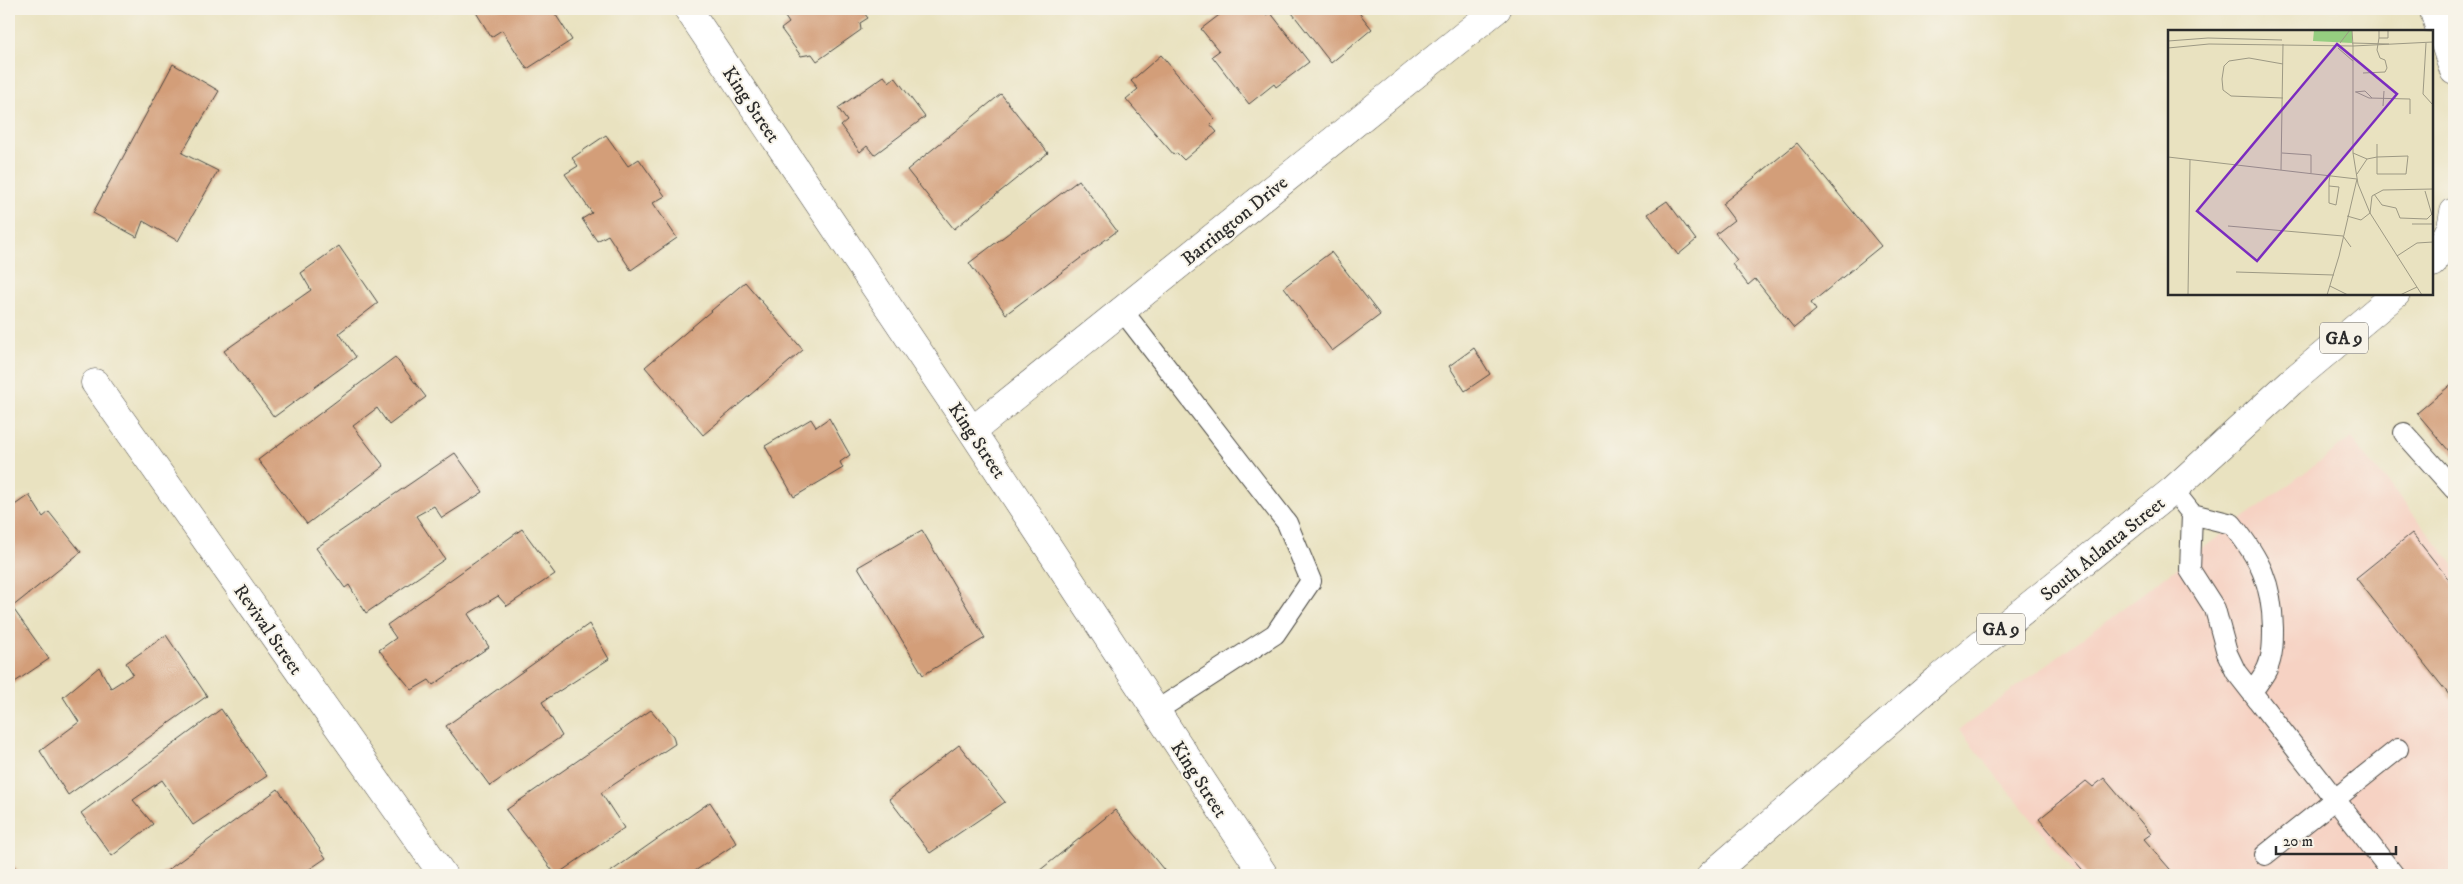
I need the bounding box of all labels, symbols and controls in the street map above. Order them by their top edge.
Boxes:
inset map [2168,30,2433,295]
street label: King Street [717,63,784,147]
street label: Barrington Drive [1177,171,1293,271]
road number: GA 9 [2320,322,2368,353]
street label: King Street [943,399,1010,483]
street label: South Atlanta Street [2036,492,2170,606]
street label: Revival Street [228,580,307,679]
road number: GA 9 [1977,614,2025,644]
street label: King Street [1166,737,1232,822]
scale bar [2276,824,2396,856]
text: 20 m [2283,832,2313,851]

